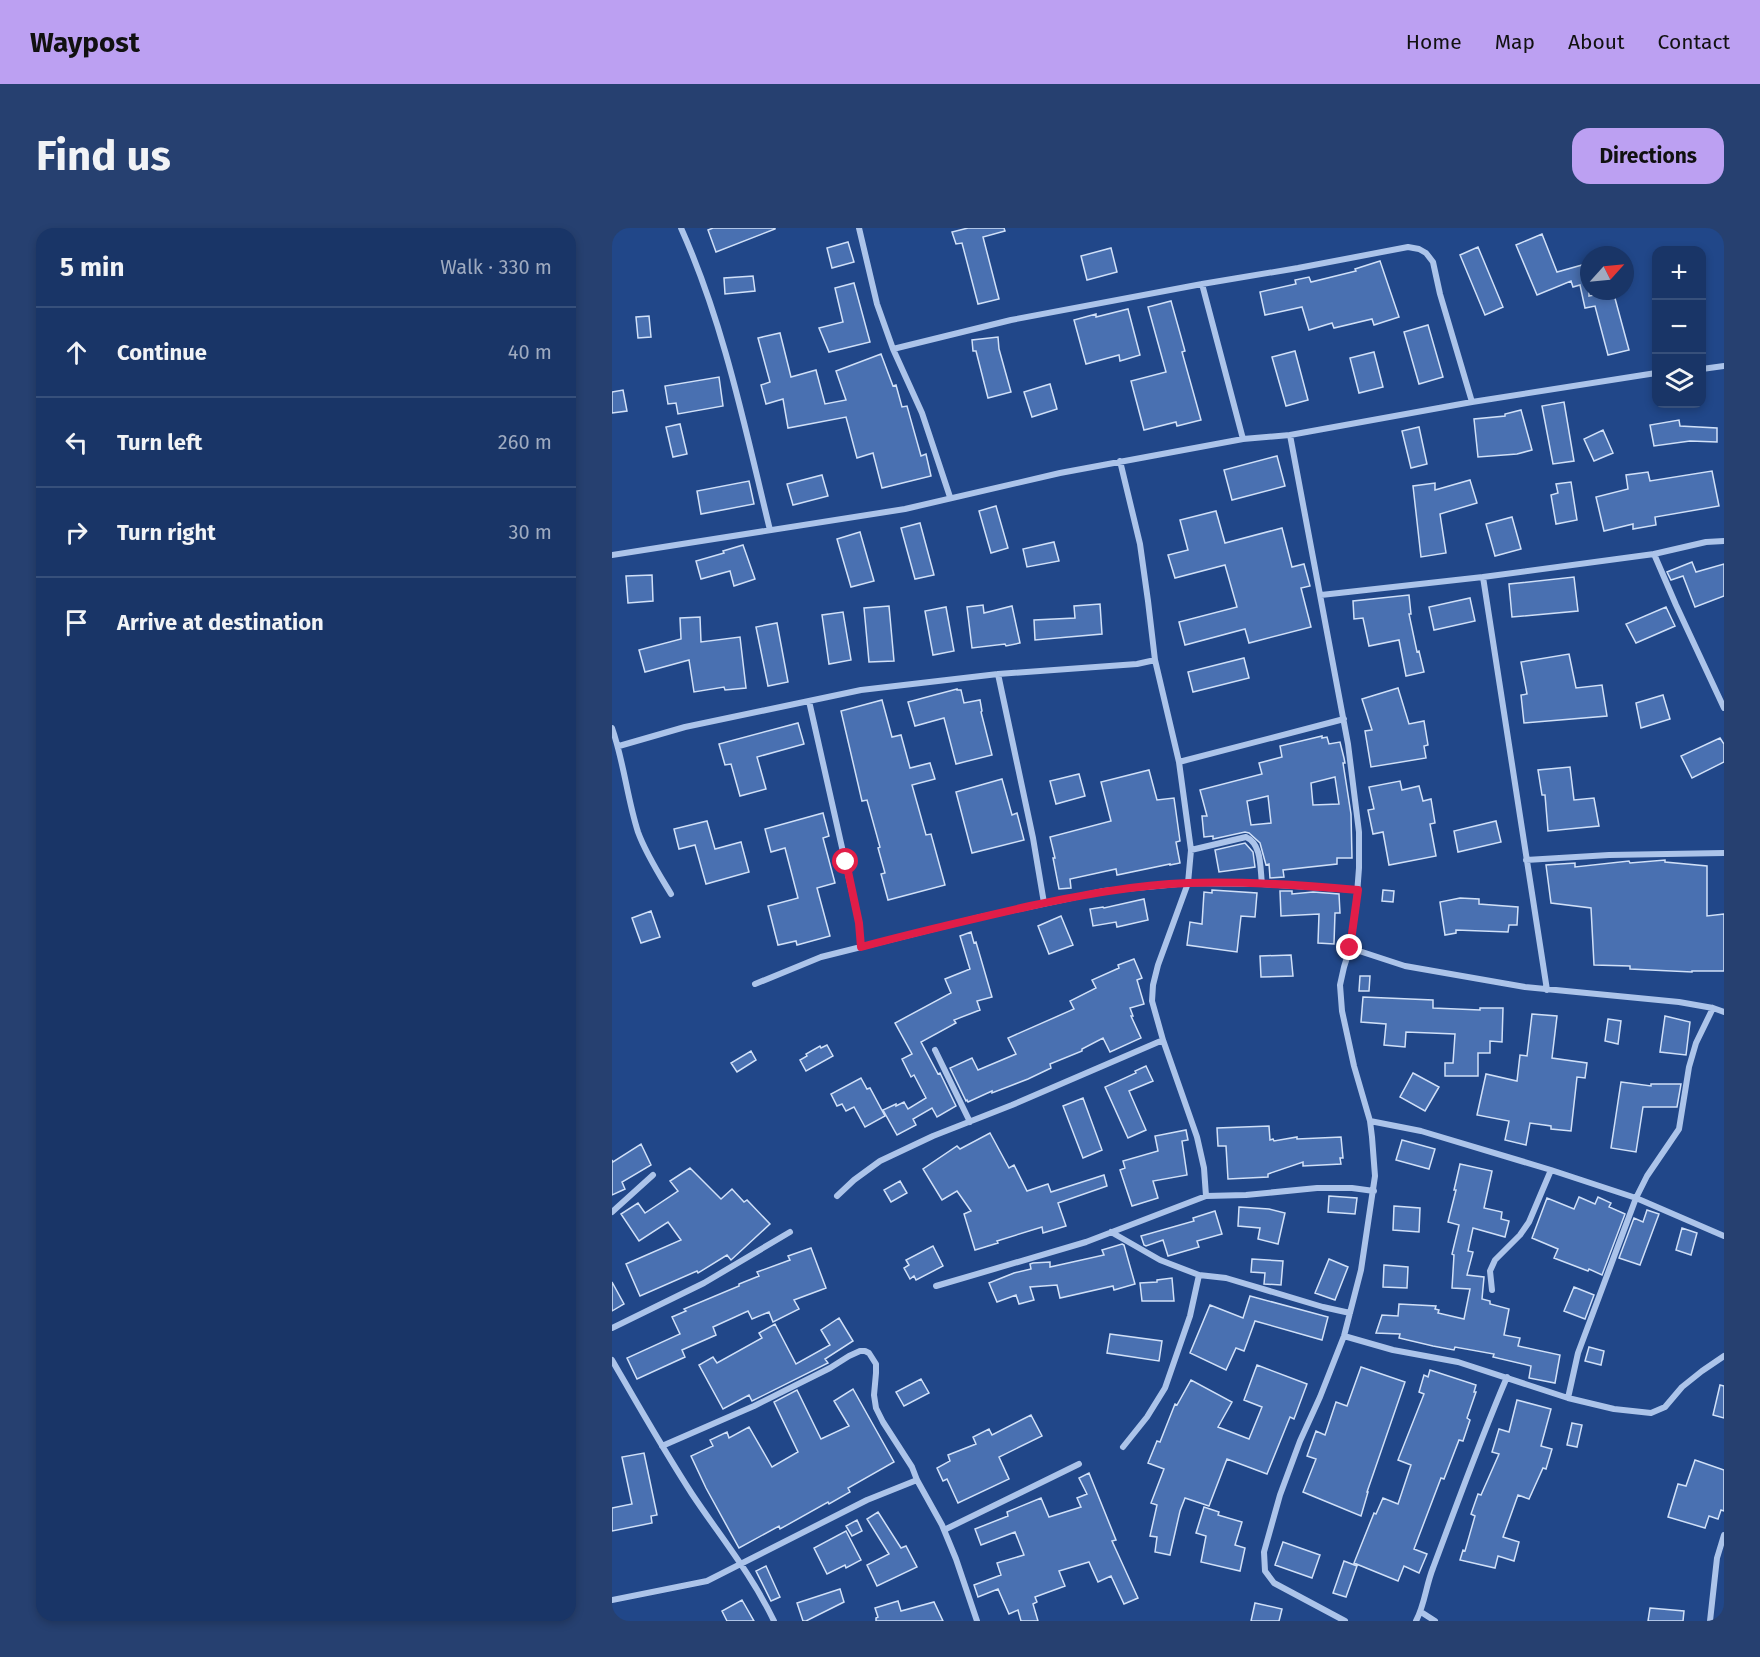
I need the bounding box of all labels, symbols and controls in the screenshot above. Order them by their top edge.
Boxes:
text: Waypost [30,26,140,59]
text: Home [1406,29,1462,55]
text: Map [1495,29,1535,55]
text: About [1568,29,1625,55]
text: Contact [1658,29,1730,55]
button: Directions [1572,128,1724,184]
text: Find us [36,131,171,181]
north arrow [1580,246,1634,300]
map controls [1652,246,1706,408]
button: + [1652,246,1706,300]
text: 5 min [60,252,124,283]
text: Walk · 330 m [440,255,552,279]
button: − [1652,300,1706,354]
icon: ahead [60,336,93,369]
text: Continue [117,339,207,366]
text: 40 m [508,340,552,364]
button: layers [1652,354,1706,408]
icon: left [60,426,93,459]
text: Turn left [117,429,202,456]
text: 260 m [498,430,552,454]
icon: right [60,516,93,549]
text: Turn right [117,519,216,546]
text: 30 m [508,520,552,544]
icon: arrive [60,606,93,639]
text: Arrive at destination [117,609,324,636]
route start [832,848,858,874]
route end [1336,934,1362,960]

